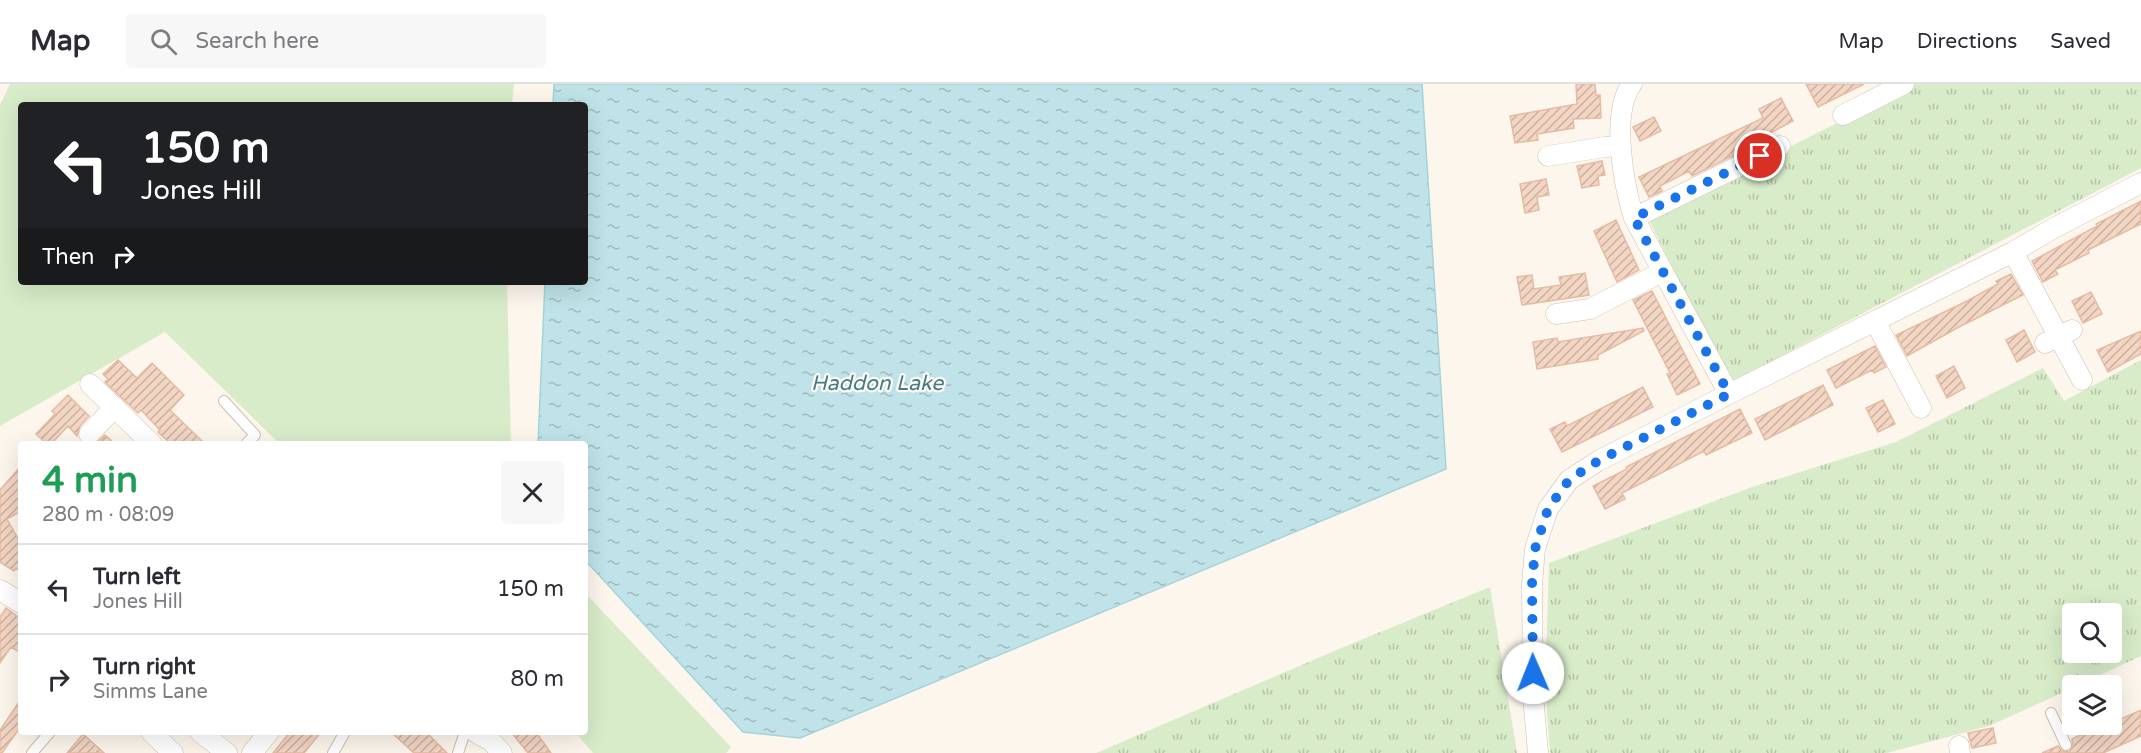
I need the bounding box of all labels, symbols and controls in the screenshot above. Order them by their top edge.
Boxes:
search box [126,14,546,68]
text: Map [30,24,90,58]
icon: search [147,25,180,58]
text: Search here [195,28,319,54]
text: Map [1838,29,1884,54]
text: Directions [1917,29,2017,54]
text: Saved [2050,29,2111,54]
text: 150 m [141,123,270,174]
icon: left [42,126,120,204]
pin [1734,130,1785,181]
icon: arrive [1743,139,1776,172]
text: Jones Hill [141,174,262,207]
icon: right [107,240,140,273]
text: Then [42,244,95,270]
water label: Haddon Lake [811,371,944,396]
text: 4 min [42,459,138,502]
button: close [501,461,564,524]
text: 280 m · 08:09 [42,503,174,527]
text: Turn left [93,564,181,590]
icon: left [42,573,75,606]
text: 150 m [497,576,564,602]
text: Jones Hill [93,590,183,614]
map controls [2062,603,2122,735]
button: search [2062,603,2122,663]
position arrow [1501,641,1565,705]
text: Turn right [93,654,195,680]
icon: right [42,663,75,696]
text: 80 m [510,666,564,692]
button: layers [2062,675,2122,735]
text: Simms Lane [93,680,208,704]

